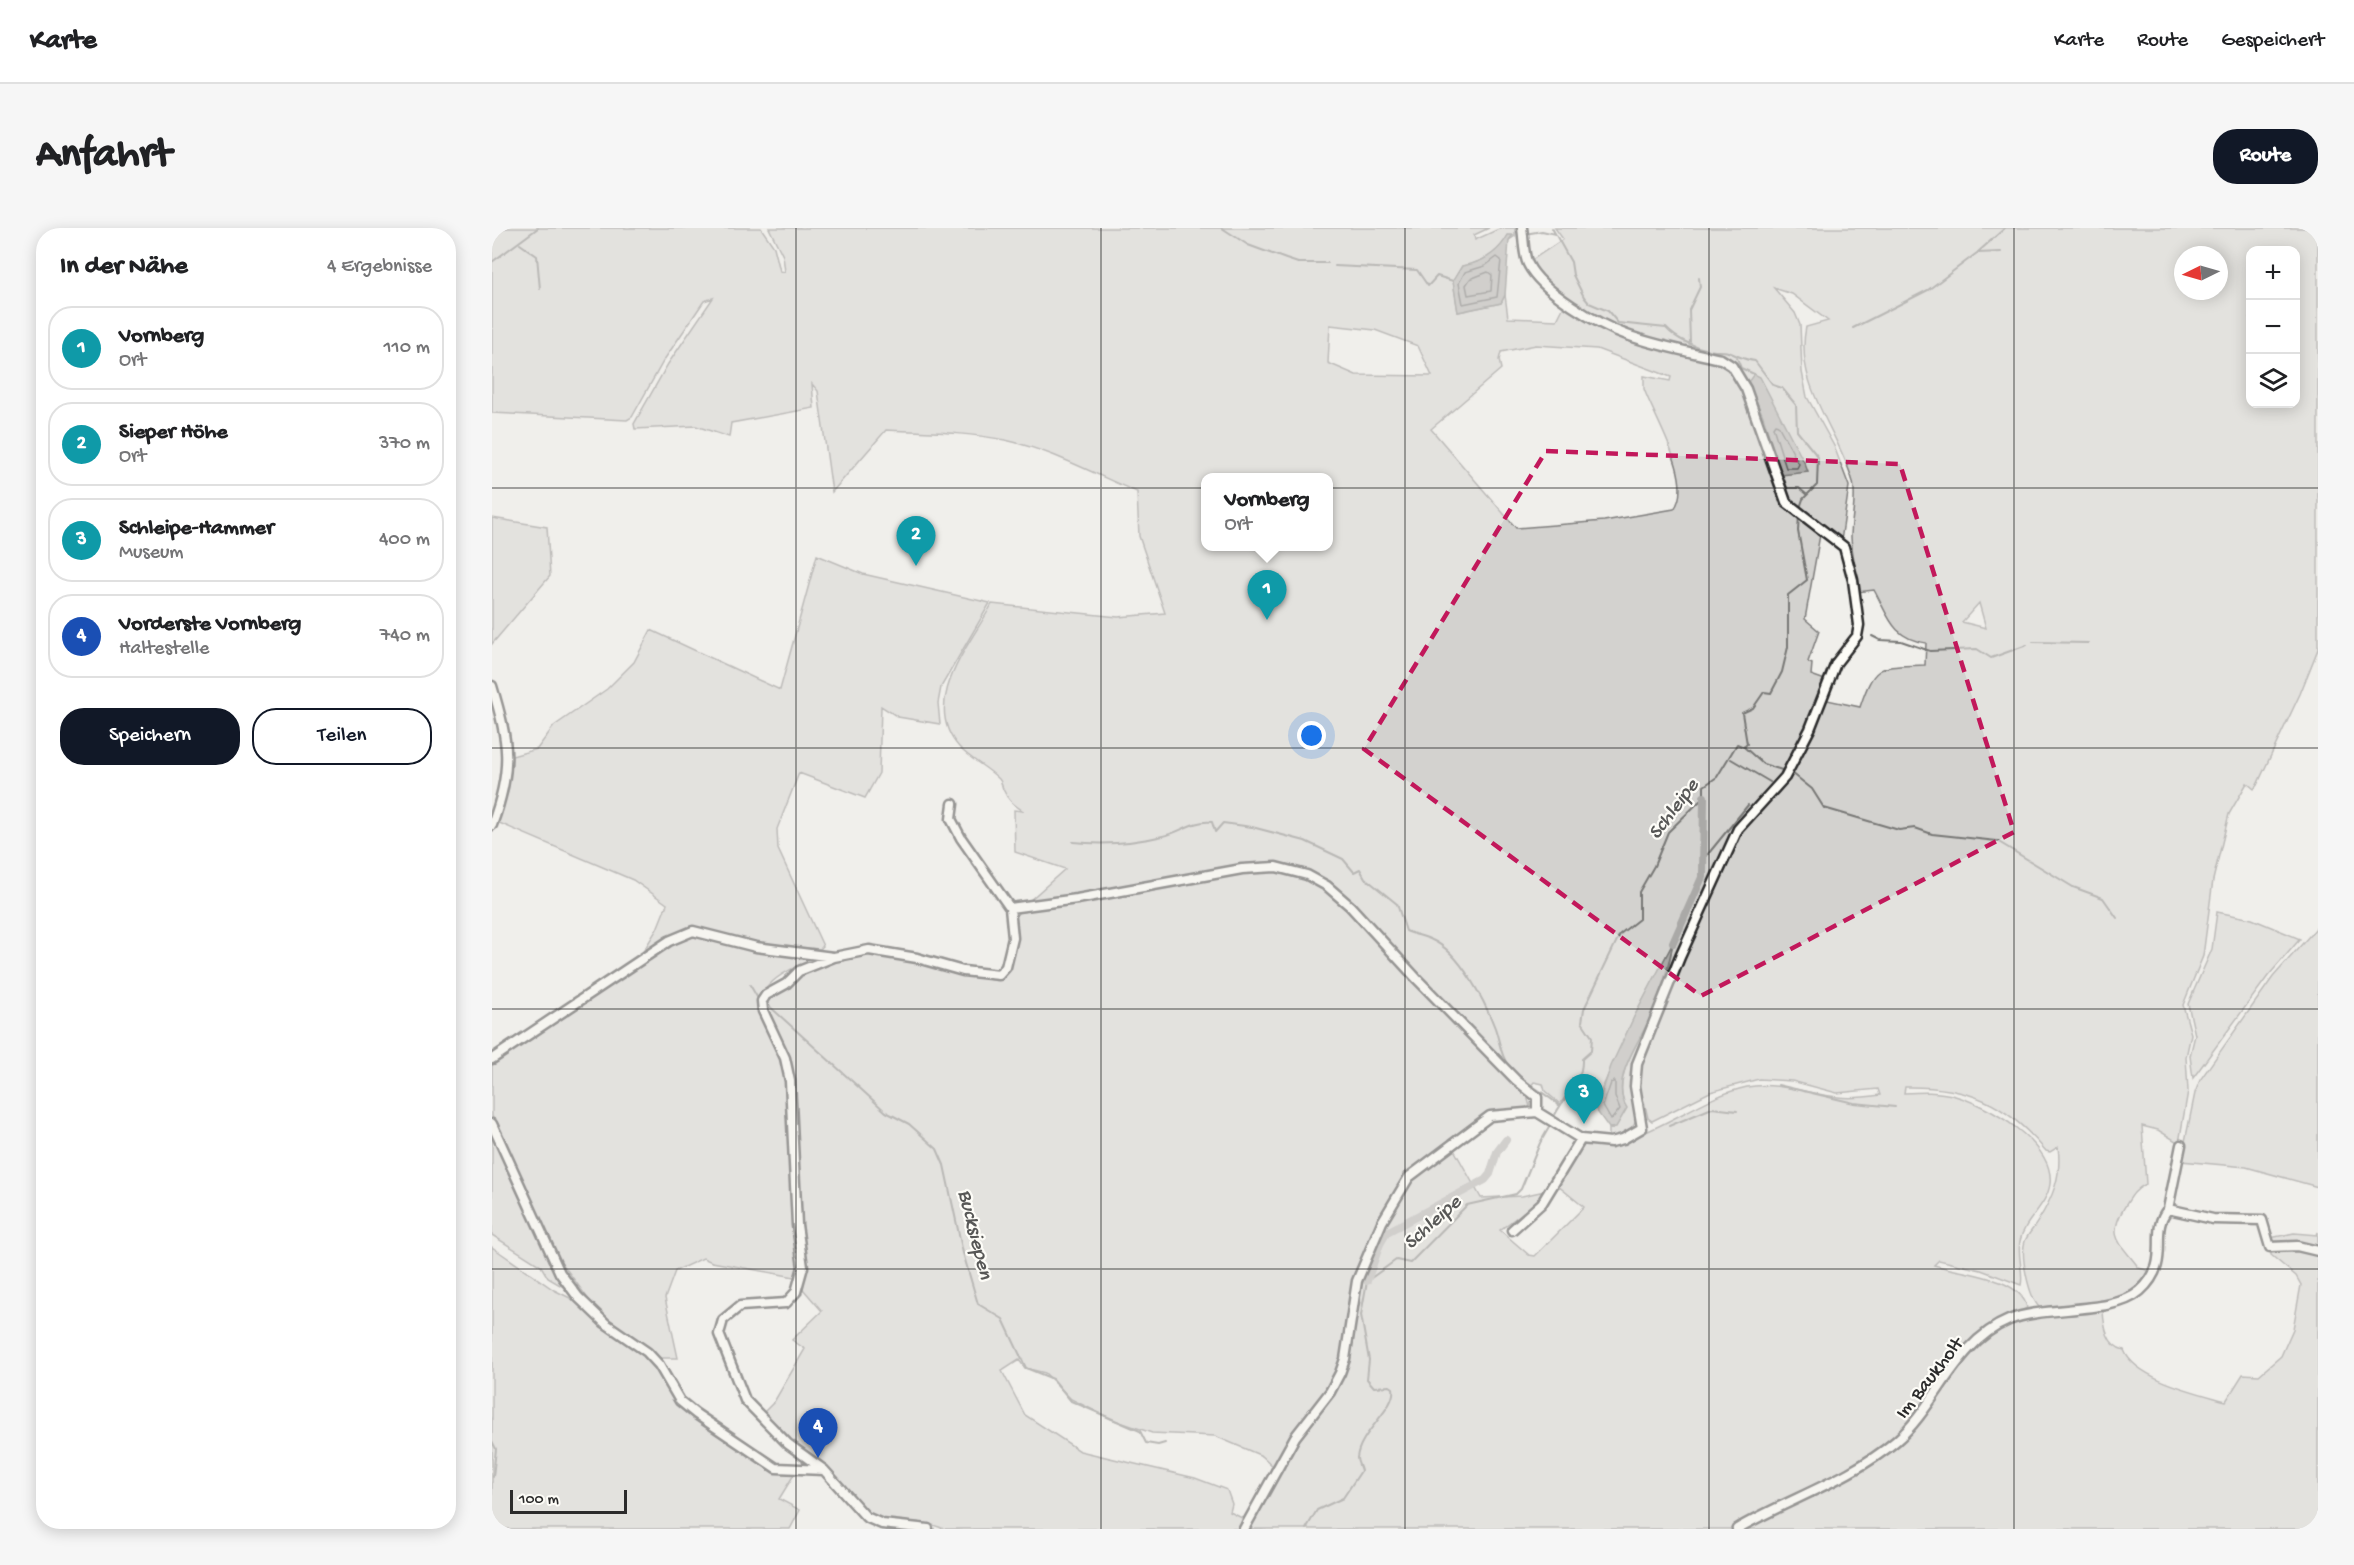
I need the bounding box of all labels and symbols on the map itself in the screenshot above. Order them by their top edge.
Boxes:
north arrow [2174,246,2228,300]
pin: 2 [896,516,936,566]
pin: 1 [1248,570,1286,620]
your location [1297,721,1326,750]
water label: Schleipe [1644,774,1706,845]
pin: 3 [1564,1074,1604,1124]
water label: Bucksiepen [950,1187,997,1283]
water label: Schleipe [1399,1190,1468,1256]
street label: Im Baukholt [1892,1332,1971,1424]
pin: 4 [798,1408,838,1458]
scale bar [510,1487,627,1514]

